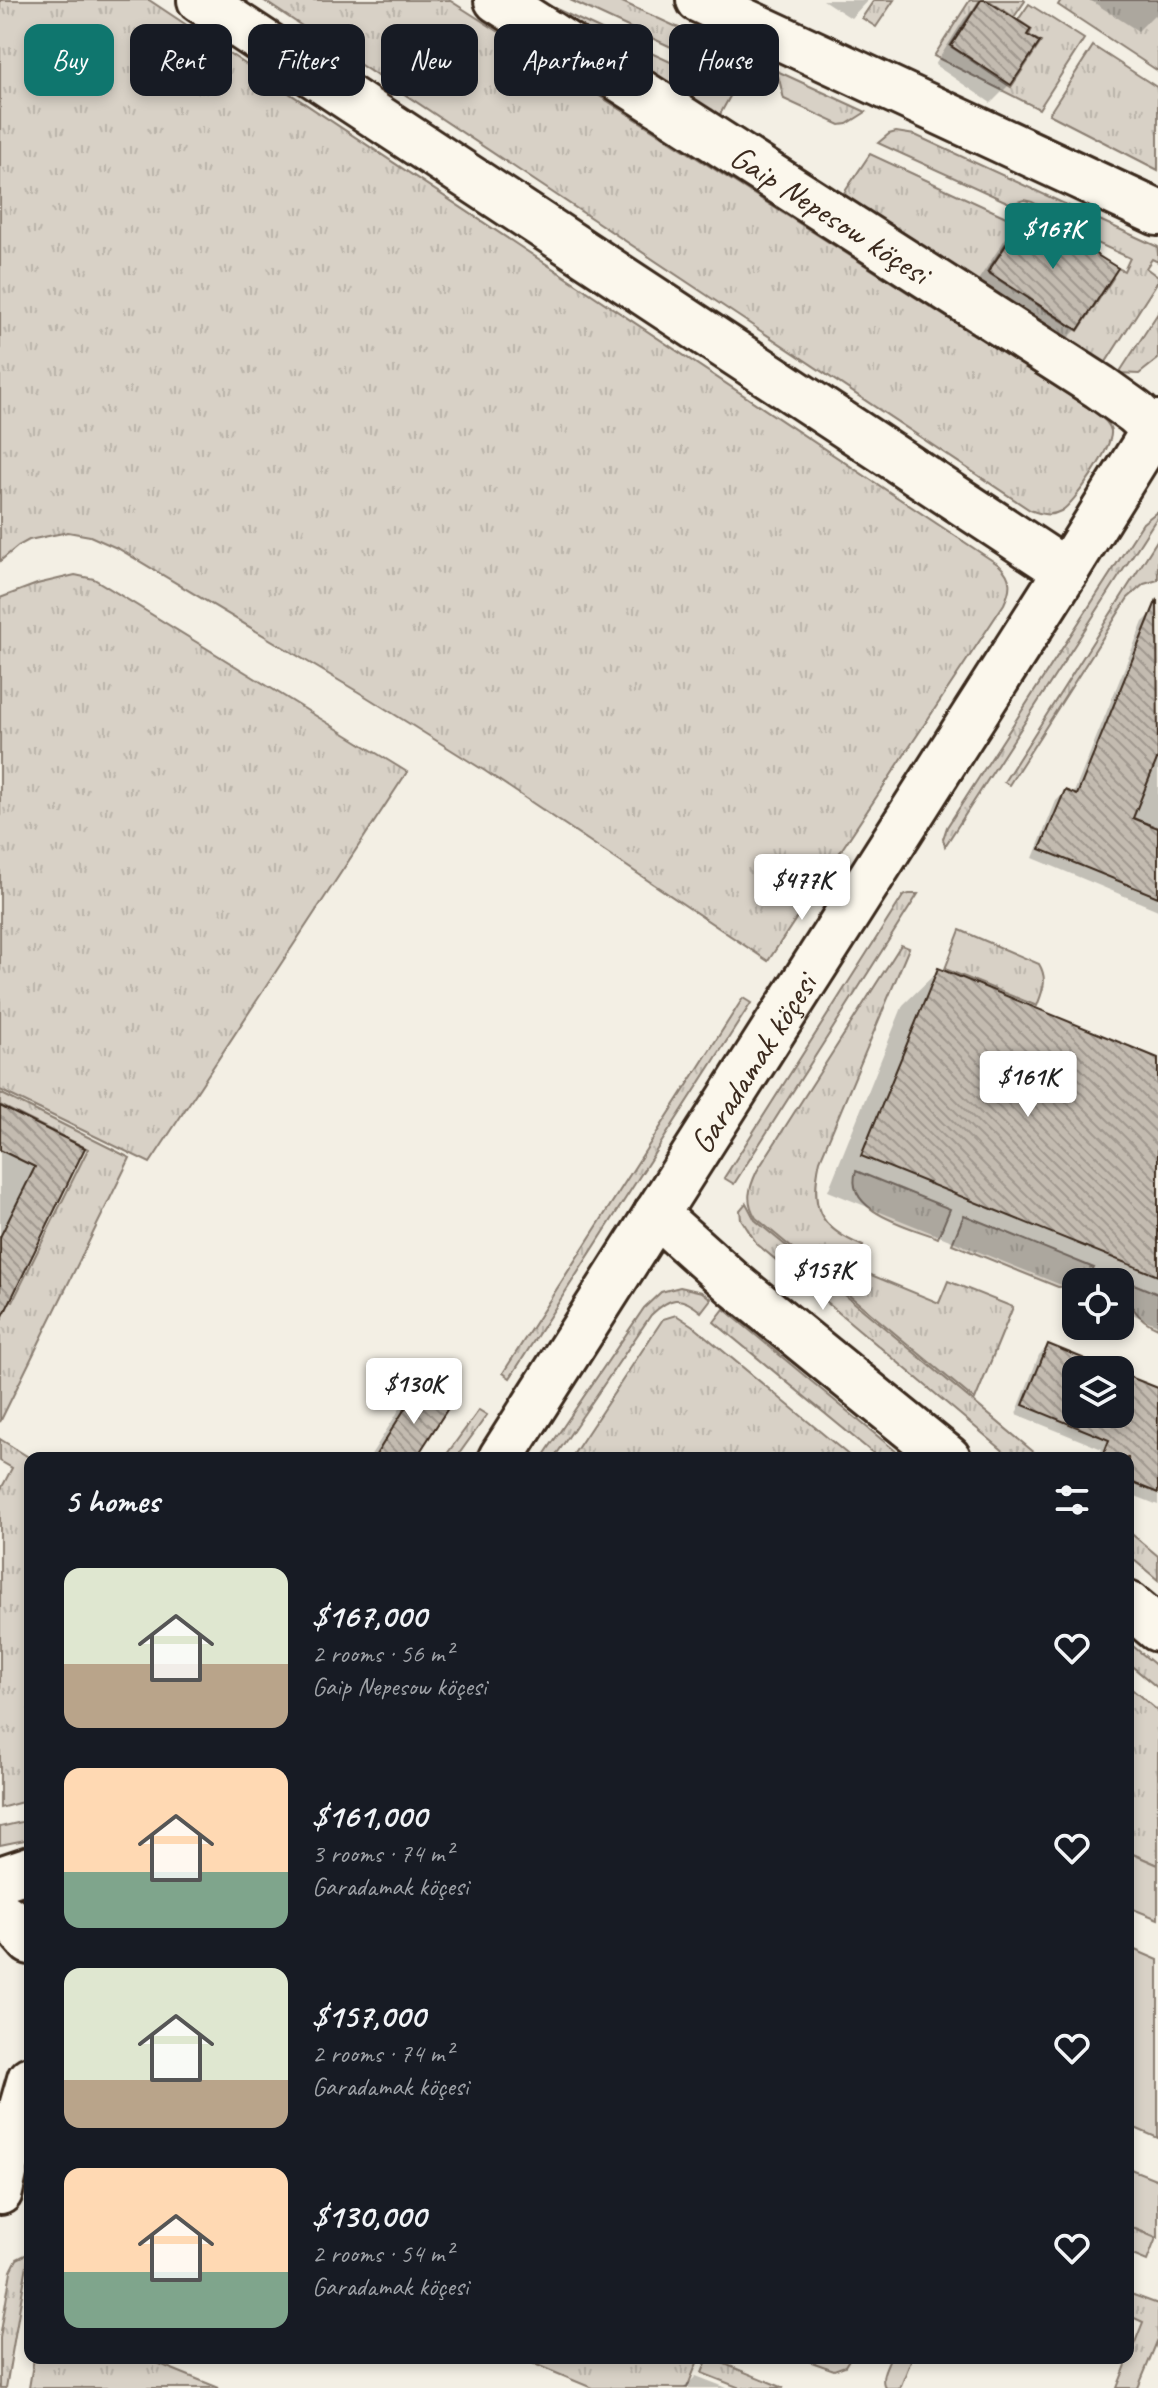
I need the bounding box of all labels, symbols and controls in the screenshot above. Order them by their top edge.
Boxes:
chip: Buy [24,24,114,96]
chip: Rent [130,24,232,96]
chip: Filters [248,24,365,96]
chip: New [381,24,478,96]
chip: Apartment [494,24,653,96]
chip: House [669,24,779,96]
street label: Gaip Nepesow köçesi [723,134,941,296]
pin: $167K [997,203,1109,271]
text: $167K [1023,212,1083,245]
pin: $477K [746,854,858,922]
text: $477K [772,863,832,896]
street label: Garadamak köçesi [679,962,828,1161]
pin: $161K [972,1051,1084,1119]
text: $161K [998,1060,1058,1093]
pin: $157K [767,1244,879,1312]
text: $157K [793,1253,853,1286]
map controls [1062,1268,1134,1428]
button: locate [1062,1268,1134,1340]
button: layers [1062,1356,1134,1428]
pin: $130K [358,1358,470,1426]
text: $130K [384,1367,444,1400]
icon: filters [1050,1478,1094,1522]
text: 5 homes [64,1479,159,1522]
text: $167,000 [312,1594,426,1637]
icon: home [128,1600,224,1696]
icon: heart [1050,1626,1094,1670]
text: 2 rooms · 56 m² [312,1637,453,1670]
text: Gaip Nepesow köçesi [312,1670,486,1703]
text: $161,000 [312,1794,427,1837]
icon: home [128,1800,224,1896]
icon: heart [1050,1826,1094,1870]
text: 3 rooms · 74 m² [312,1837,453,1870]
text: Garadamak köçesi [312,1870,468,1903]
text: $157,000 [312,1994,425,2037]
icon: home [128,2000,224,2096]
icon: heart [1050,2026,1094,2070]
text: 2 rooms · 74 m² [312,2037,453,2070]
text: Garadamak köçesi [312,2070,468,2103]
text: $130,000 [312,2194,426,2237]
icon: home [128,2200,224,2296]
icon: heart [1050,2226,1094,2270]
text: 2 rooms · 54 m² [312,2237,453,2270]
text: Garadamak köçesi [312,2270,468,2303]

